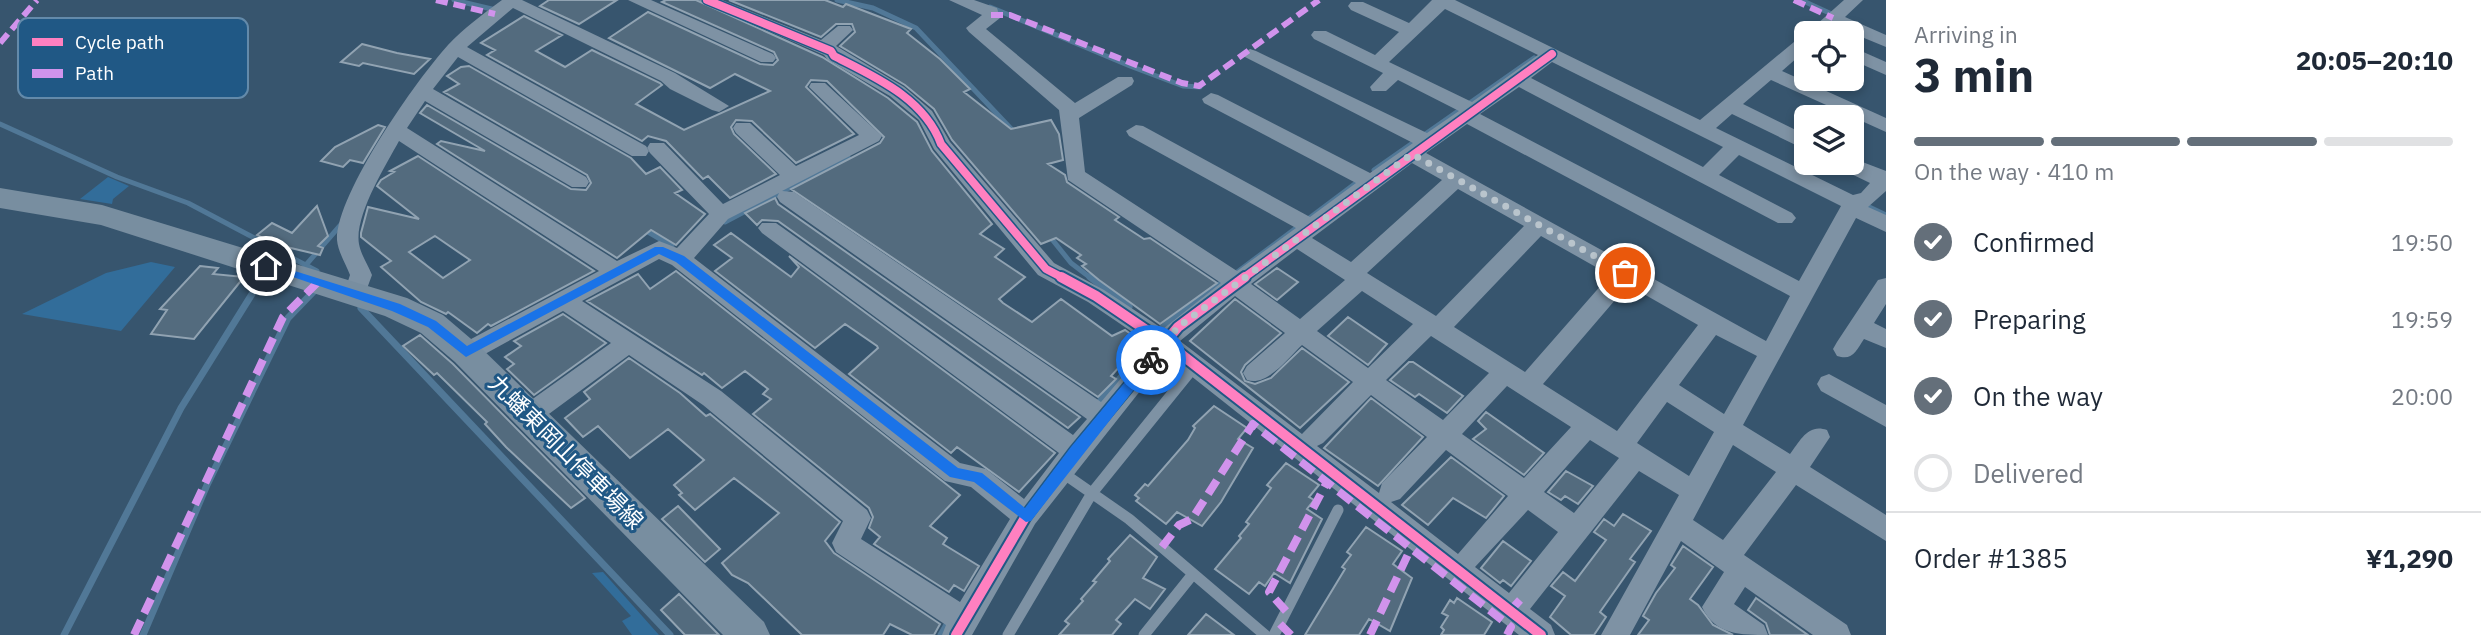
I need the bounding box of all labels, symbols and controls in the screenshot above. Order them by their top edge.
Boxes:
legend [18,18,248,98]
text: Arriving in [1914,19,2018,49]
map controls [1794,21,1864,175]
button: locate [1794,21,1864,91]
text: Cycle path [75,30,164,54]
text: 20:05–20:10 [2296,43,2453,77]
text: 3 min [1914,45,2034,105]
text: Path [75,61,114,85]
button: layers [1794,105,1864,175]
text: On the way · 410 m [1914,156,2114,186]
icon: check [1914,223,1952,261]
text: Confirmed [1973,225,2095,259]
text: 19:50 [2391,227,2453,257]
pin [236,236,296,296]
pin [1595,243,1655,303]
icon: home [247,247,285,285]
icon: bag [1606,254,1644,292]
icon: check [1914,300,1952,338]
text: Preparing [1973,302,2086,336]
text: 19:59 [2391,304,2453,334]
courier [1116,325,1186,395]
icon: bike [1132,341,1170,379]
street label: 九蟠東岡山停車場線 [483,368,650,535]
icon: check [1914,377,1952,415]
text: On the way [1973,379,2103,413]
text: 20:00 [2391,381,2453,411]
text: Delivered [1973,456,2084,490]
text: Order #1385 [1914,541,2068,575]
text: ¥1,290 [2366,541,2453,575]

